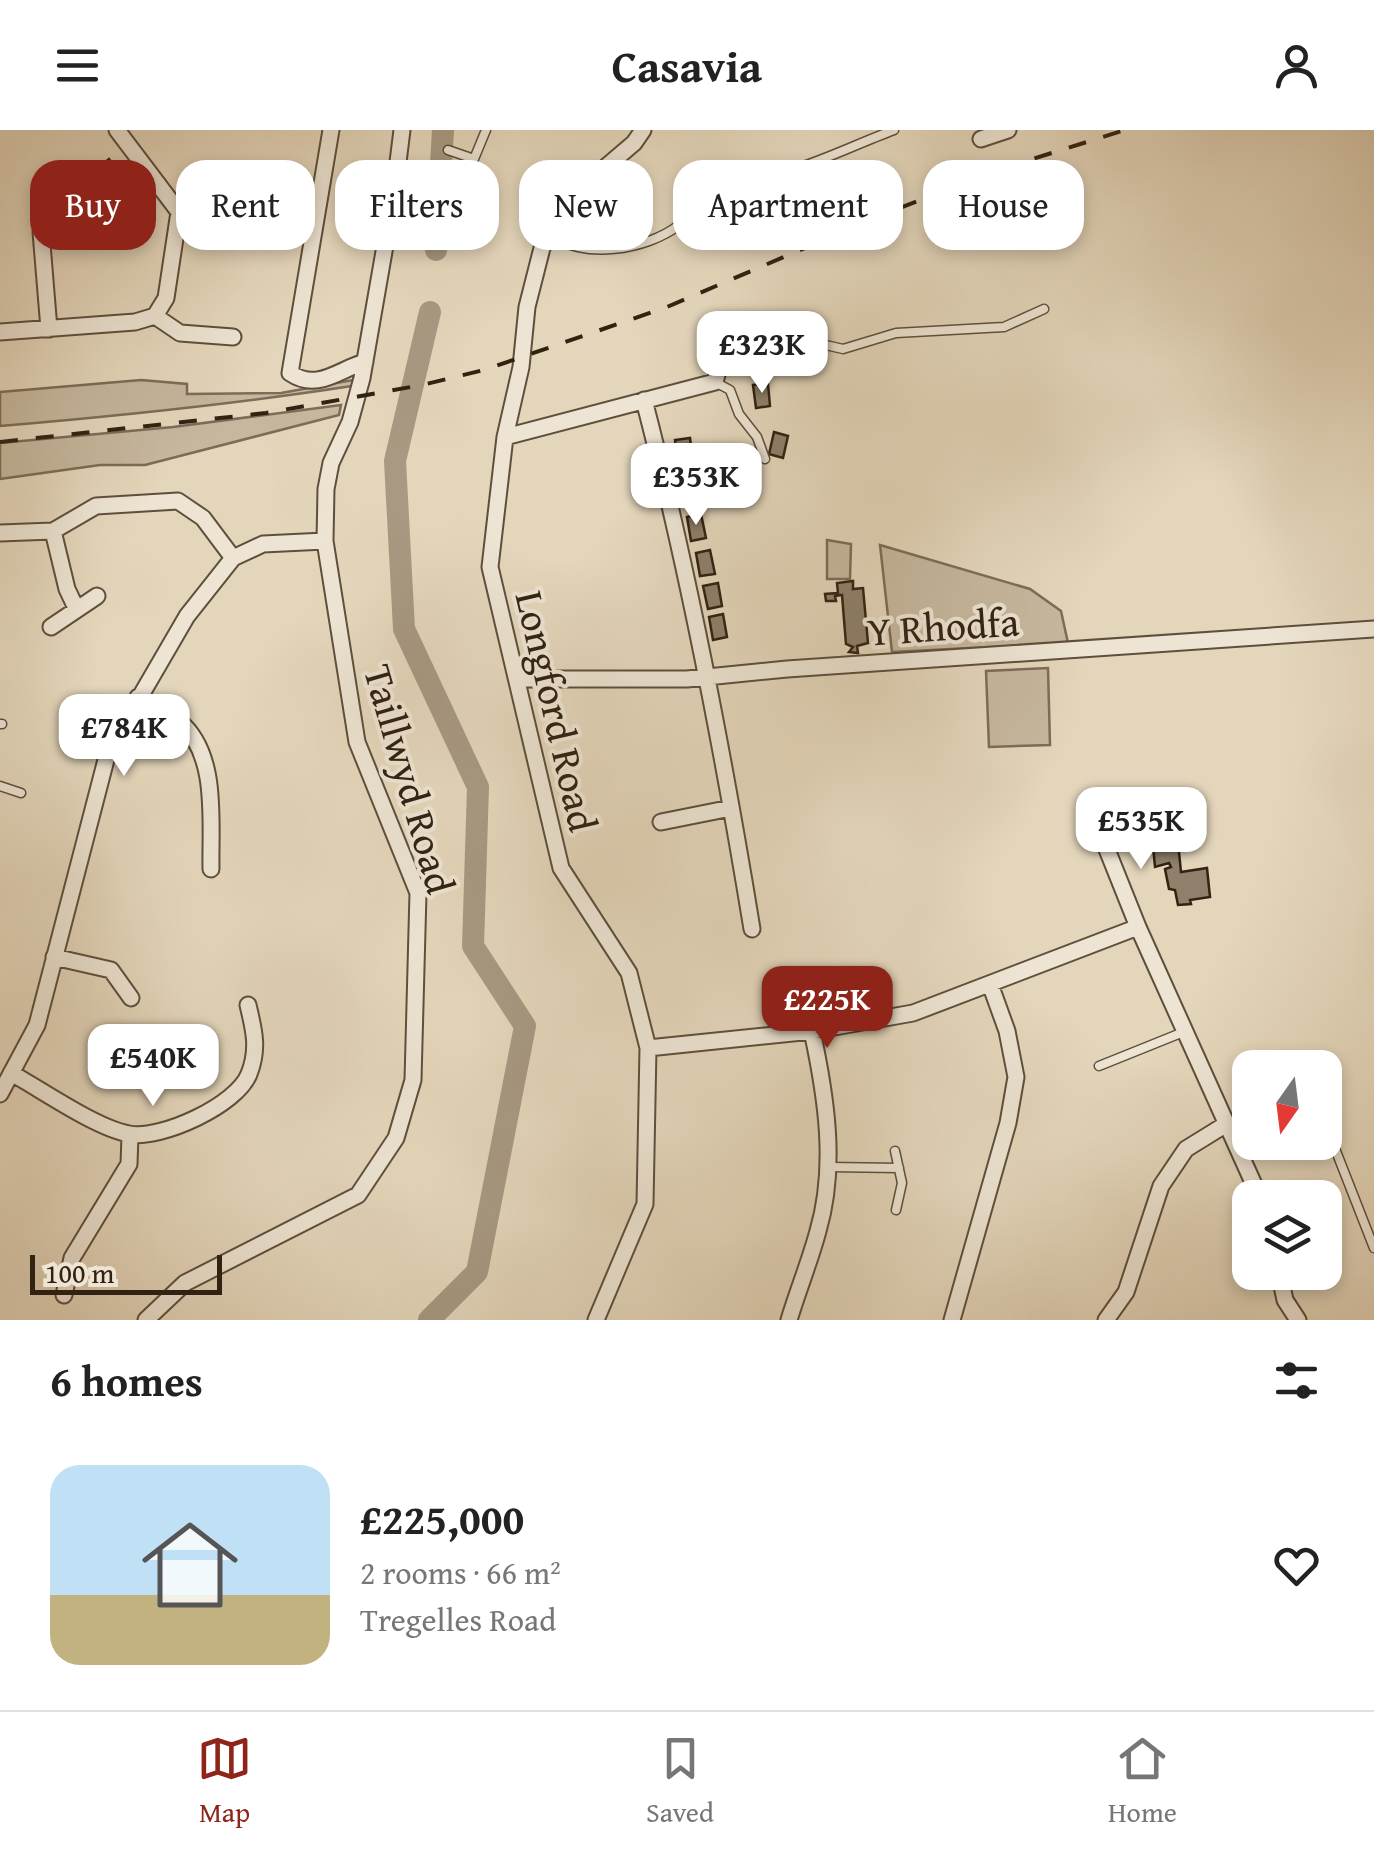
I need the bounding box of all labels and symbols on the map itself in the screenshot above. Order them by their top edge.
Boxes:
pin: £323K [692,311,832,396]
pin: £353K [626,443,766,528]
street label: Longford Road [501,585,613,838]
street label: Y Rhodfa [865,591,1021,661]
street label: Taillwyd Road [349,658,471,901]
pin: £784K [54,694,194,779]
pin: £535K [1071,787,1211,872]
pin: £225K [757,966,897,1051]
pin: £540K [83,1024,223,1109]
north arrow [1232,1050,1342,1160]
scale bar [30,1250,222,1294]

